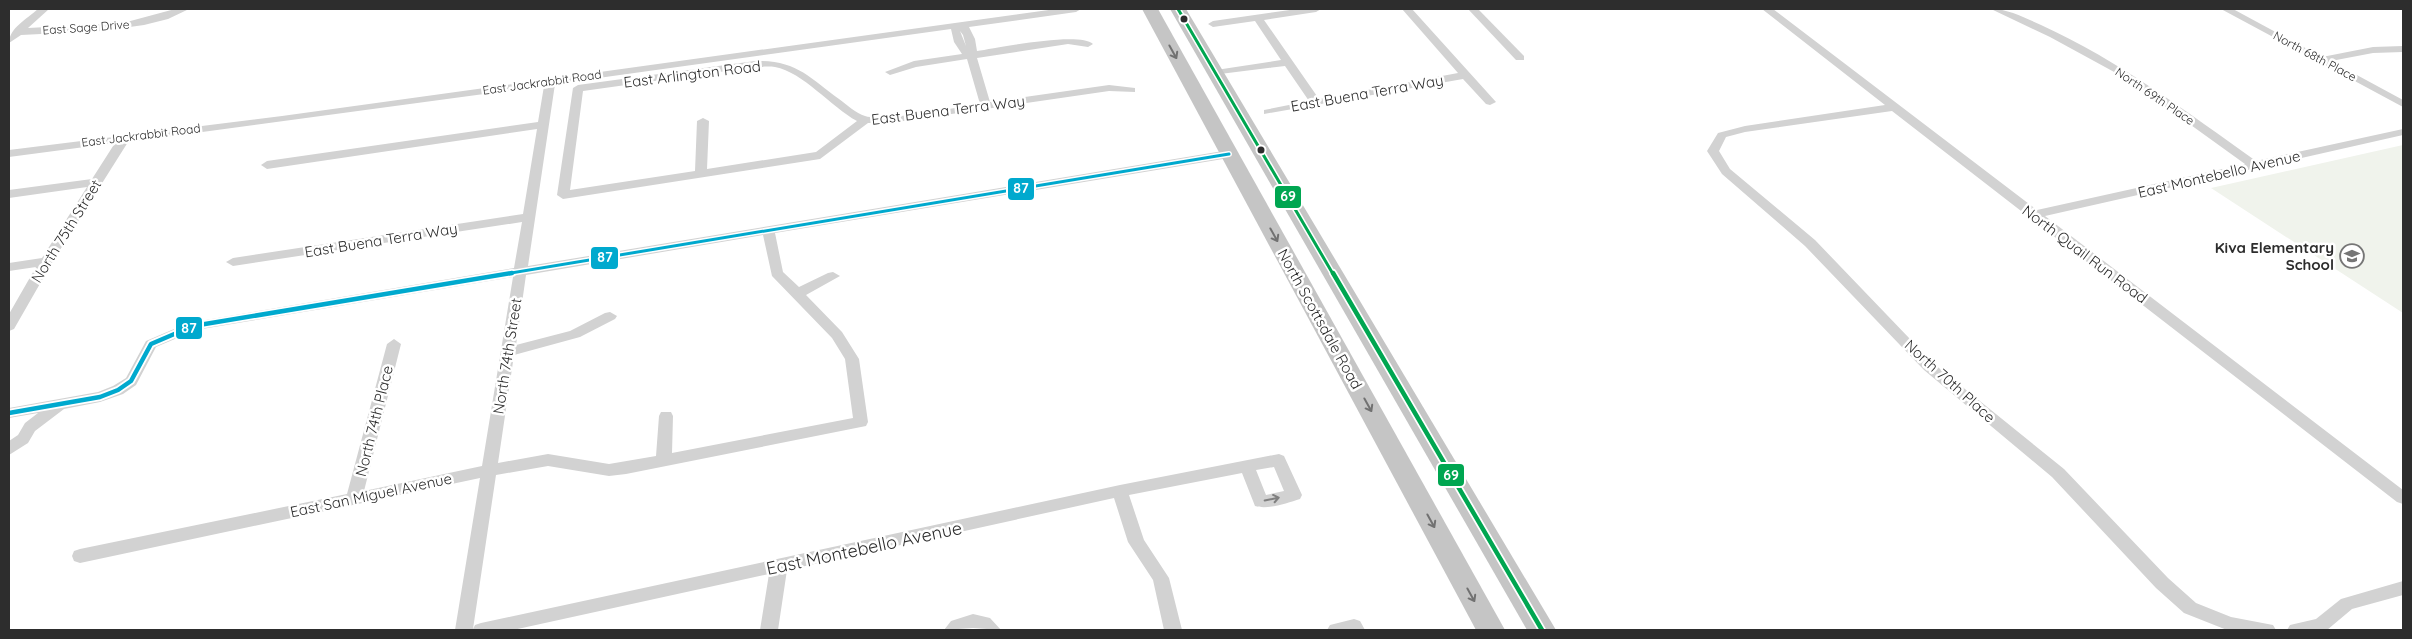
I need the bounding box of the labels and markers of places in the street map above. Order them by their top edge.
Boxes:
unlabelled marker [1179,14,1189,24]
unlabelled marker [1256,145,1266,155]
place label: Kiva Elementary School [2215,238,2334,274]
school or university icon: Kiva Elementary School [2339,243,2365,269]

